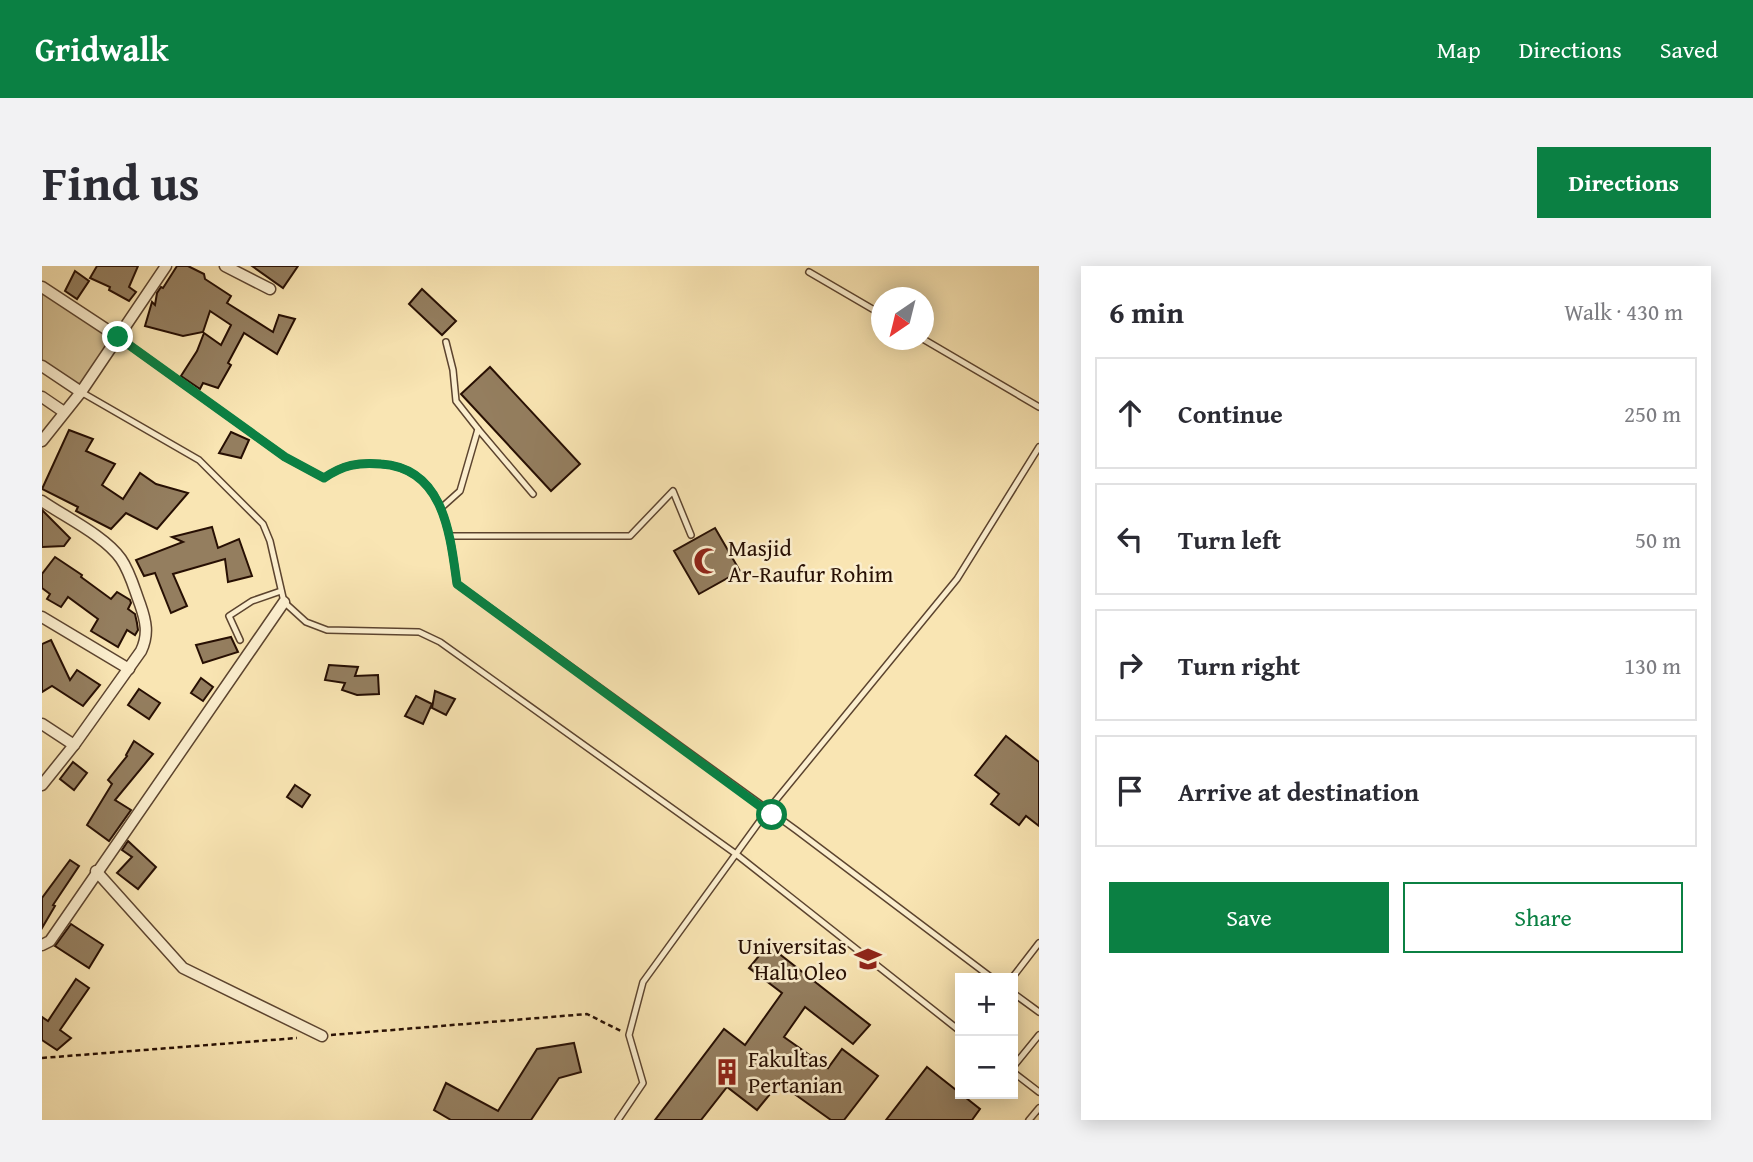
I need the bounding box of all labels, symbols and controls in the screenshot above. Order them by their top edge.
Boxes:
text: Gridwalk [35,25,169,73]
text: Map [1437,32,1481,67]
text: Directions [1519,32,1622,67]
text: Saved [1660,32,1718,67]
text: Find us [42,146,200,218]
button: Directions [1537,147,1711,218]
north arrow [871,287,934,350]
text: 6 min [1109,290,1184,334]
text: Walk · 430 m [1564,295,1683,328]
route end [102,321,133,352]
icon: ahead [1111,394,1149,432]
text: Continue [1178,394,1283,433]
text: 250 m [1624,397,1681,430]
icon: left [1111,520,1149,558]
text: Turn left [1178,520,1281,559]
text: 50 m [1635,523,1681,556]
place label: Masjid Ar-Raufur Rohim [728,531,894,590]
mosque icon: Masjid Ar-Raufur Rohim [692,546,722,576]
icon: right [1111,646,1149,684]
text: Turn right [1178,646,1300,685]
text: 130 m [1624,649,1681,682]
icon: arrive [1111,772,1149,810]
text: Arrive at destination [1178,772,1419,811]
route start [756,799,787,830]
button: Save [1109,882,1389,953]
button: Share [1403,882,1683,953]
place label: Universitas Halu Oleo [738,929,847,988]
school or university icon: Universitas Halu Oleo [853,944,883,974]
map controls [955,973,1018,1099]
button: + [955,973,1018,1036]
button: − [955,1036,1018,1099]
place label: Fakultas Pertanian [748,1042,843,1101]
building icon: Fakultas Pertanian [712,1057,742,1087]

